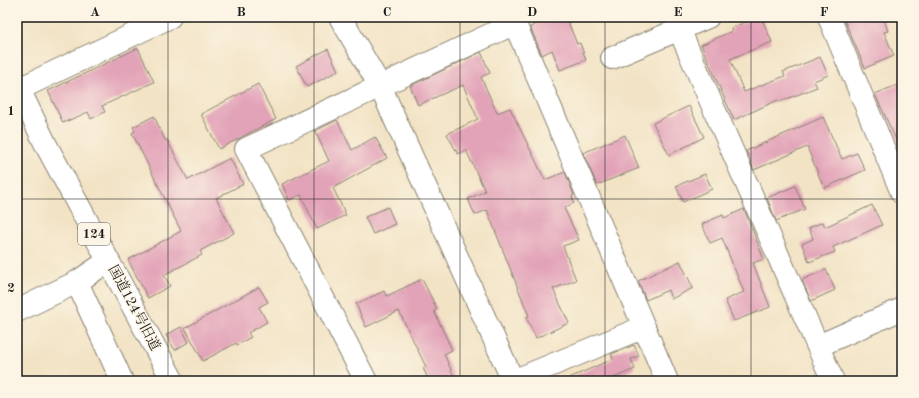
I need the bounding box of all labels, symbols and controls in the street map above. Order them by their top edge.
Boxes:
text: A [90,6,100,19]
text: B [236,6,246,19]
text: C [383,6,391,19]
text: D [527,6,537,19]
text: E [674,6,683,19]
text: F [820,6,829,19]
text: 1 [7,105,15,118]
road number: 124 [78,223,110,245]
street label: 国道124号旧道 [106,263,163,353]
text: 2 [7,282,15,295]

